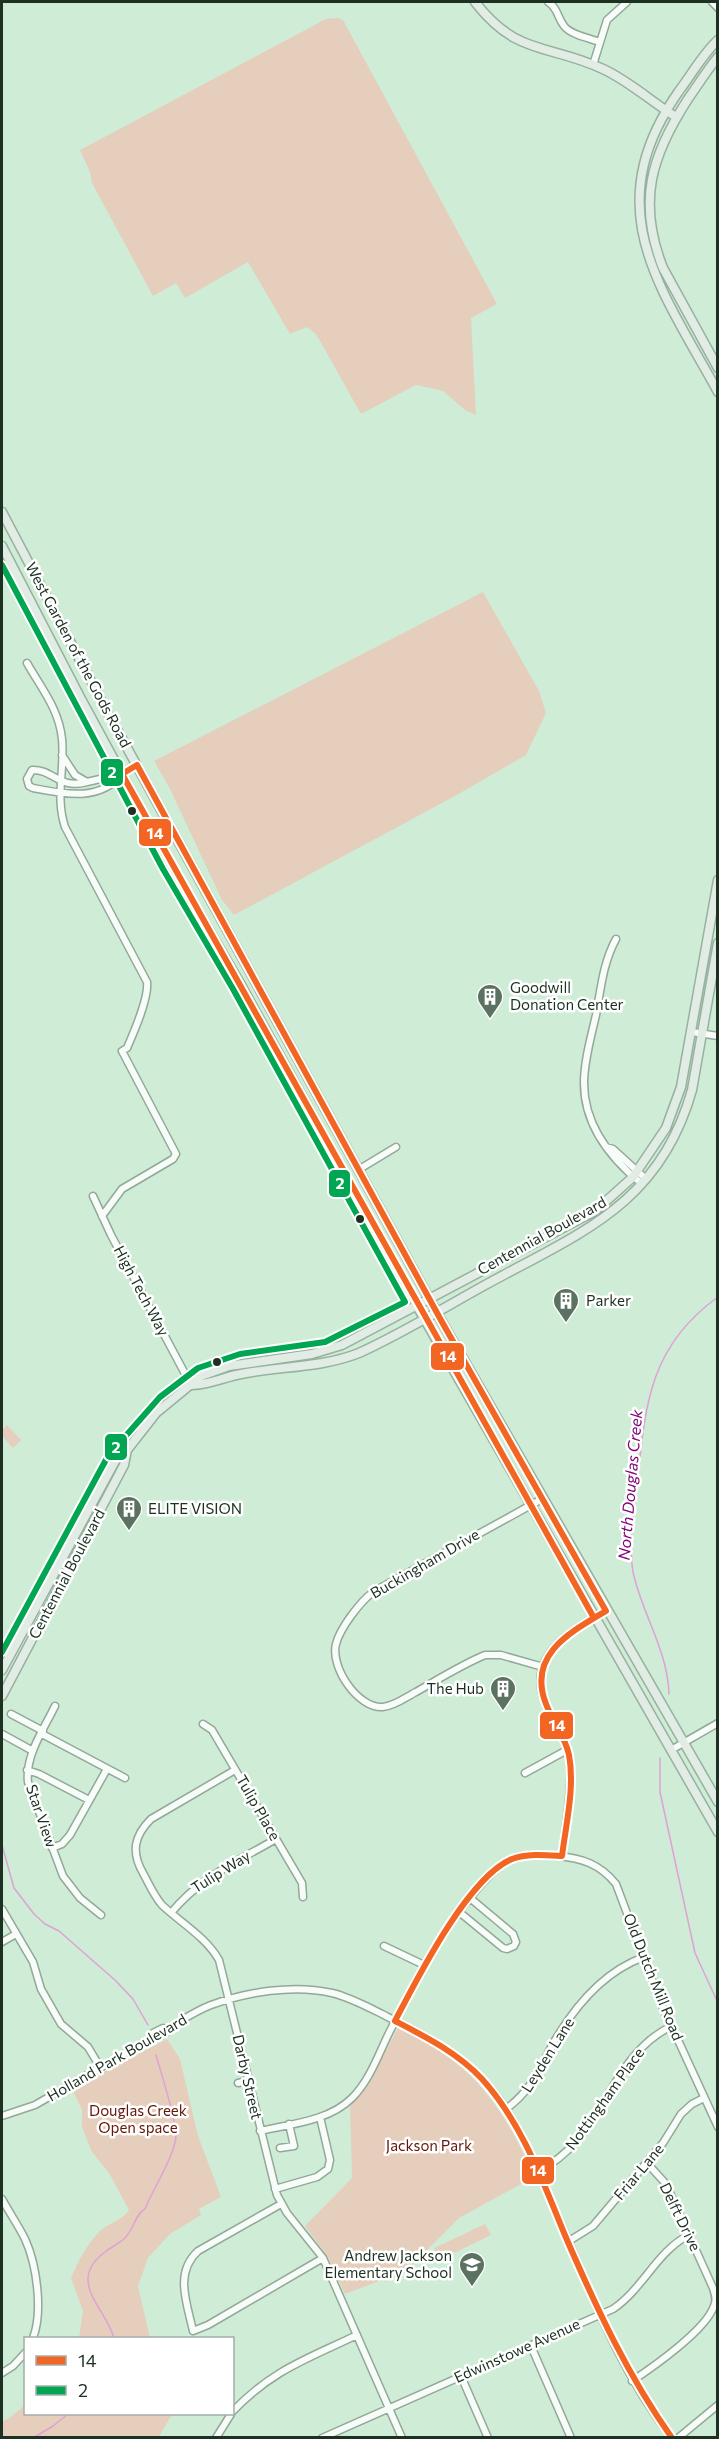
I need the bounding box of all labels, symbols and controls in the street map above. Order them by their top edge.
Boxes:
street label: West Garden of the Gods Road [22,559,135,750]
line badge: 2 [100,758,124,787]
text: 2 [107,762,117,781]
unlabelled marker [126,805,138,817]
line badge: 14 [138,818,172,847]
text: 14 [146,823,164,842]
place label: Goodwill Donation Center [510,978,624,1013]
building icon: Goodwill Donation Center [475,982,505,1020]
line badge: 2 [328,1169,351,1198]
text: 2 [335,1173,345,1192]
street label: Centennial Boulevard [474,1192,609,1278]
unlabelled marker [354,1213,366,1225]
street label: High Tech Way [110,1242,173,1339]
building icon: Parker [551,1286,581,1324]
place label: Parker [586,1291,631,1309]
line badge: 14 [430,1342,465,1371]
text: 14 [439,1346,457,1365]
unlabelled marker [211,1356,223,1368]
water label: North Douglas Creek [613,1409,646,1561]
line badge: 2 [104,1433,128,1461]
text: 2 [111,1437,121,1456]
building icon: ELITE VISION [114,1494,144,1532]
place label: ELITE VISION [148,1499,242,1517]
street label: Centennial Boulevard [24,1505,108,1642]
street label: Buckingham Drive [367,1525,482,1602]
building icon: The Hub [488,1674,518,1712]
place label: The Hub [427,1679,484,1697]
line badge: 14 [539,1711,574,1740]
text: 14 [548,1715,566,1734]
street label: Tulip Place [233,1772,285,1843]
street label: Star View [23,1782,61,1850]
street label: Tulip Way [188,1846,253,1896]
street label: Old Dutch Mill Road [620,1910,688,2043]
street label: Holland Park Boulevard [43,2010,190,2105]
street label: Leyden Lane [517,2014,577,2095]
street label: Darby Street [229,2033,266,2121]
street label: Nottingham Place [561,2044,647,2153]
park label: Douglas Creek Open space [89,2101,187,2136]
park label: Jackson Park [386,2136,472,2154]
street label: Friar Lane [610,2140,667,2203]
line badge: 14 [521,2156,555,2185]
text: 14 [529,2160,547,2179]
street label: Delft Drive [657,2179,705,2254]
place label: Andrew Jackson Elementary School [325,2246,452,2281]
school or university icon: Andrew Jackson Elementary School [457,2250,487,2288]
street label: Edwinstowe Avenue [451,2314,582,2386]
legend [24,2337,234,2415]
text: 14 [78,2349,97,2371]
text: 2 [78,2379,88,2401]

